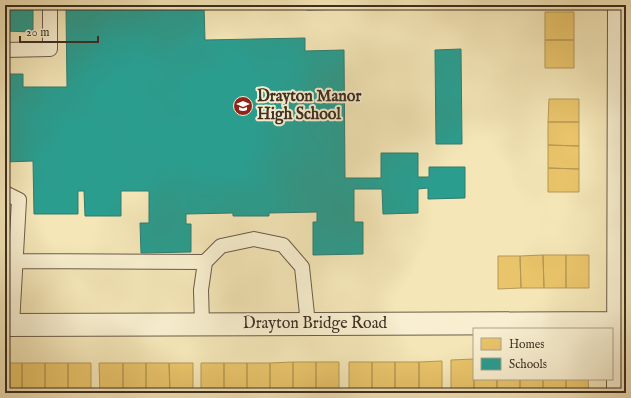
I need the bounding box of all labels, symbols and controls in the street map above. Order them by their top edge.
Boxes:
scale bar [20,18,98,44]
text: 20 m [26,25,49,40]
place label: Drayton Manor High School [257,87,361,125]
school or university icon: Drayton Manor High School [232,95,254,117]
street label: Drayton Bridge Road [243,314,388,334]
legend [473,328,613,380]
text: Homes [509,337,545,352]
text: Schools [509,357,547,372]

